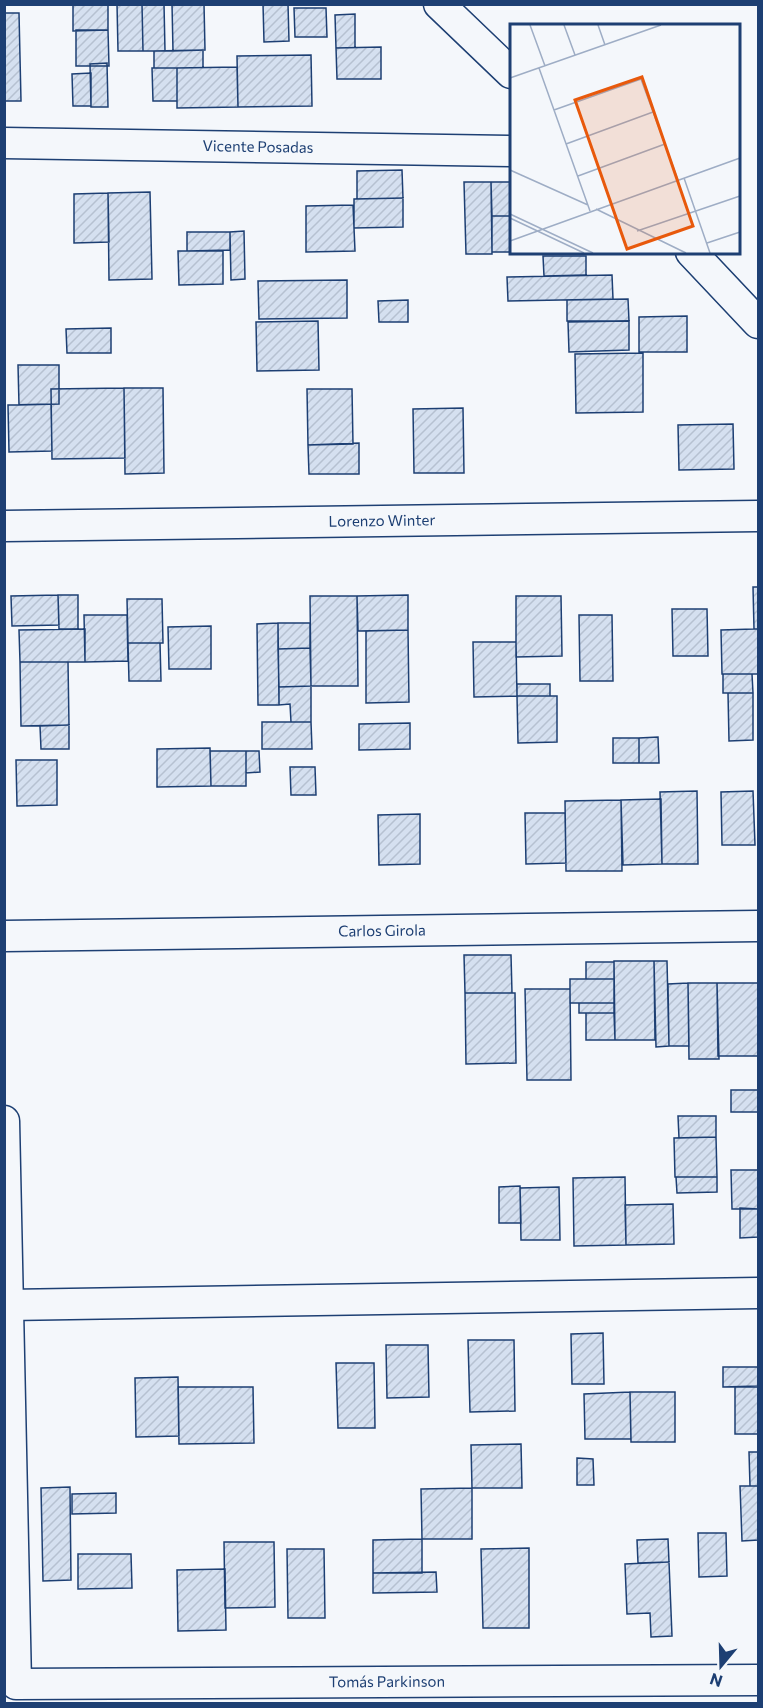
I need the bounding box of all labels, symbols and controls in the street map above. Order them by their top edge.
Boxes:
inset map [510,24,739,254]
street label: Vicente Posadas [202,136,314,156]
street label: Lorenzo Winter [328,510,435,530]
street label: Carlos Girola [338,920,426,940]
north arrow [691,1636,751,1696]
text: N [707,1670,725,1692]
street label: Tomás Parkinson [329,1672,445,1690]

